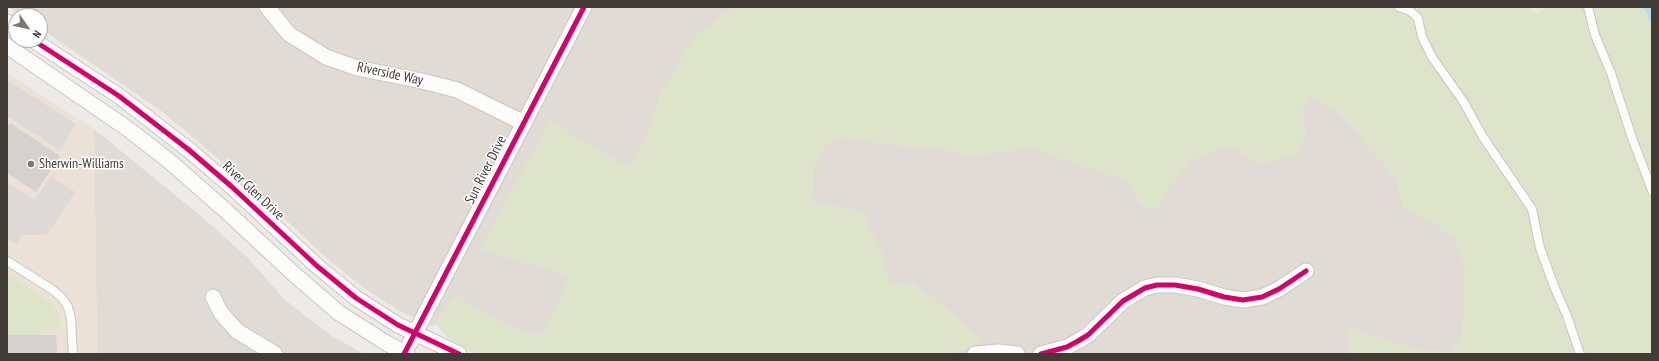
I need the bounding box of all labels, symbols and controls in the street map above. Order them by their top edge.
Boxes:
north arrow [8,8,48,48]
text: N [30,28,45,41]
street label: Riverside Way [355,59,425,89]
street label: Sun River Drive [462,133,510,207]
place label: Sherwin-Williams [39,156,124,172]
street label: River Glen Drive [219,158,287,224]
marker: Sherwin-Williams [26,159,36,169]

